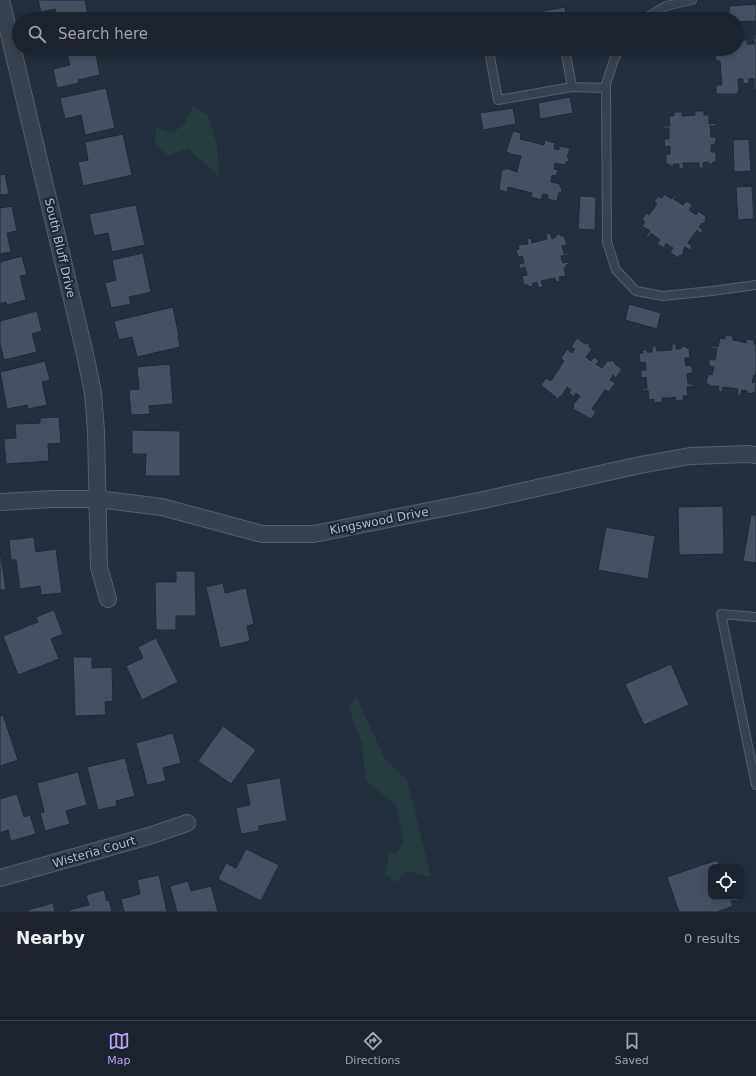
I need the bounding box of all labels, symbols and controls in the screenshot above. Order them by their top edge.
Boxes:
search box [12,12,744,56]
icon: search [26,23,48,45]
text: Search here [58,25,148,43]
street label: South Bluff Drive [42,197,78,299]
street label: Kingswood Drive [328,505,430,537]
street label: Wisteria Court [51,833,137,871]
map controls [708,864,744,900]
button: locate [708,864,744,900]
text: Nearby [16,928,85,948]
text: 0 results [684,931,740,946]
tab: Map [107,1030,130,1067]
tab: Directions [345,1030,400,1067]
tab: Saved [615,1030,649,1067]

